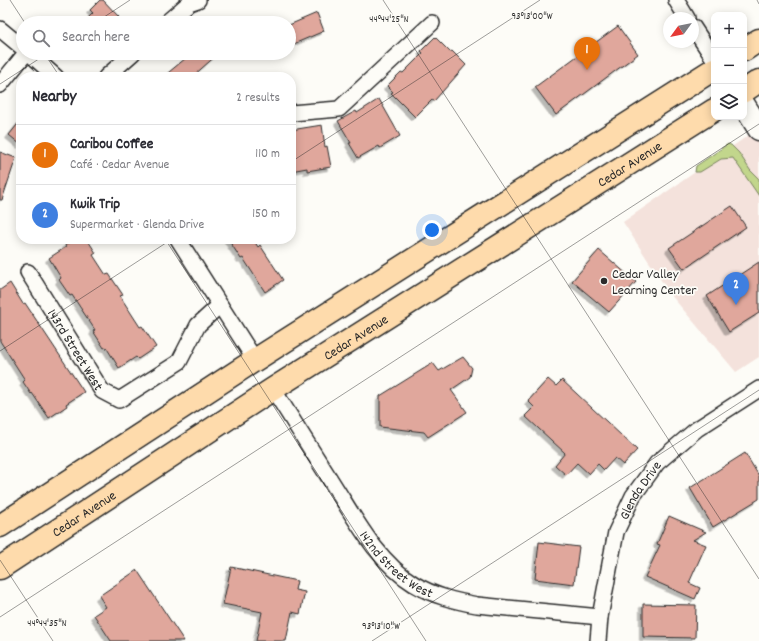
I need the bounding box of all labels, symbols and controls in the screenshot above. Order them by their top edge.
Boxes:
text: 93°13'00"W [511,10,553,24]
north arrow [663,12,699,48]
map controls [711,12,747,120]
button: + [711,12,747,48]
text: 44°44'25"N [369,13,409,27]
search box [16,16,296,60]
icon: search [30,27,52,49]
text: Search here [62,27,130,49]
pin: 1 [574,37,600,70]
button: − [711,48,747,84]
button: layers [711,84,747,120]
text: Nearby [32,86,76,110]
text: 2 results [236,89,280,108]
text: Caribou Coffee [70,134,153,156]
street label: Cedar Avenue [594,137,667,193]
text: 1 [44,145,46,164]
text: 110 m [255,145,280,164]
text: Café · Cedar Avenue [70,156,169,175]
text: Kwik Trip [70,194,120,216]
text: 2 [42,205,48,224]
text: 150 m [252,205,280,224]
text: Supermarket · Glenda Drive [70,216,204,235]
your location [422,220,442,240]
place label: Cedar Valley Learning Center [612,265,697,301]
pin: 2 [723,272,749,305]
marker: Cedar Valley Learning Center [599,276,609,286]
street label: 143rd Street West [41,306,107,395]
street label: Cedar Avenue [320,311,393,367]
street label: Glenda Drive [615,457,667,523]
street label: Cedar Avenue [49,486,121,543]
street label: 142nd Street West [353,527,436,604]
text: 44°44'35"N [27,617,67,631]
text: 93°13'10"W [362,620,400,634]

